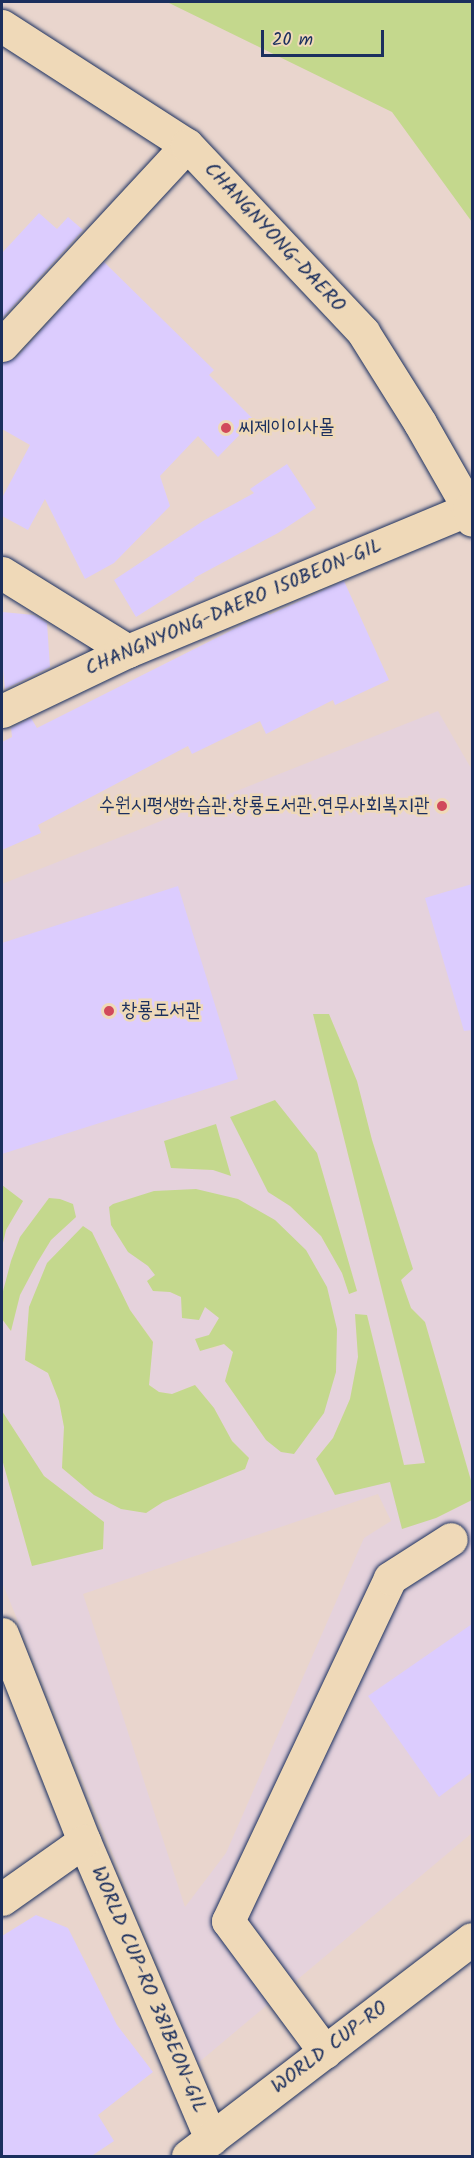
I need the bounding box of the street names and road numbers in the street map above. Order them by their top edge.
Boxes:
street label: CHANGNYONG-DAERO [198,158,350,318]
street label: CHANGNYONG-DAERO 150BEON-GIL [82,534,386,682]
street label: WORLD CUP-RO 381BEON-GIL [85,1863,211,2117]
street label: WORLD CUP-RO [267,1996,393,2100]

